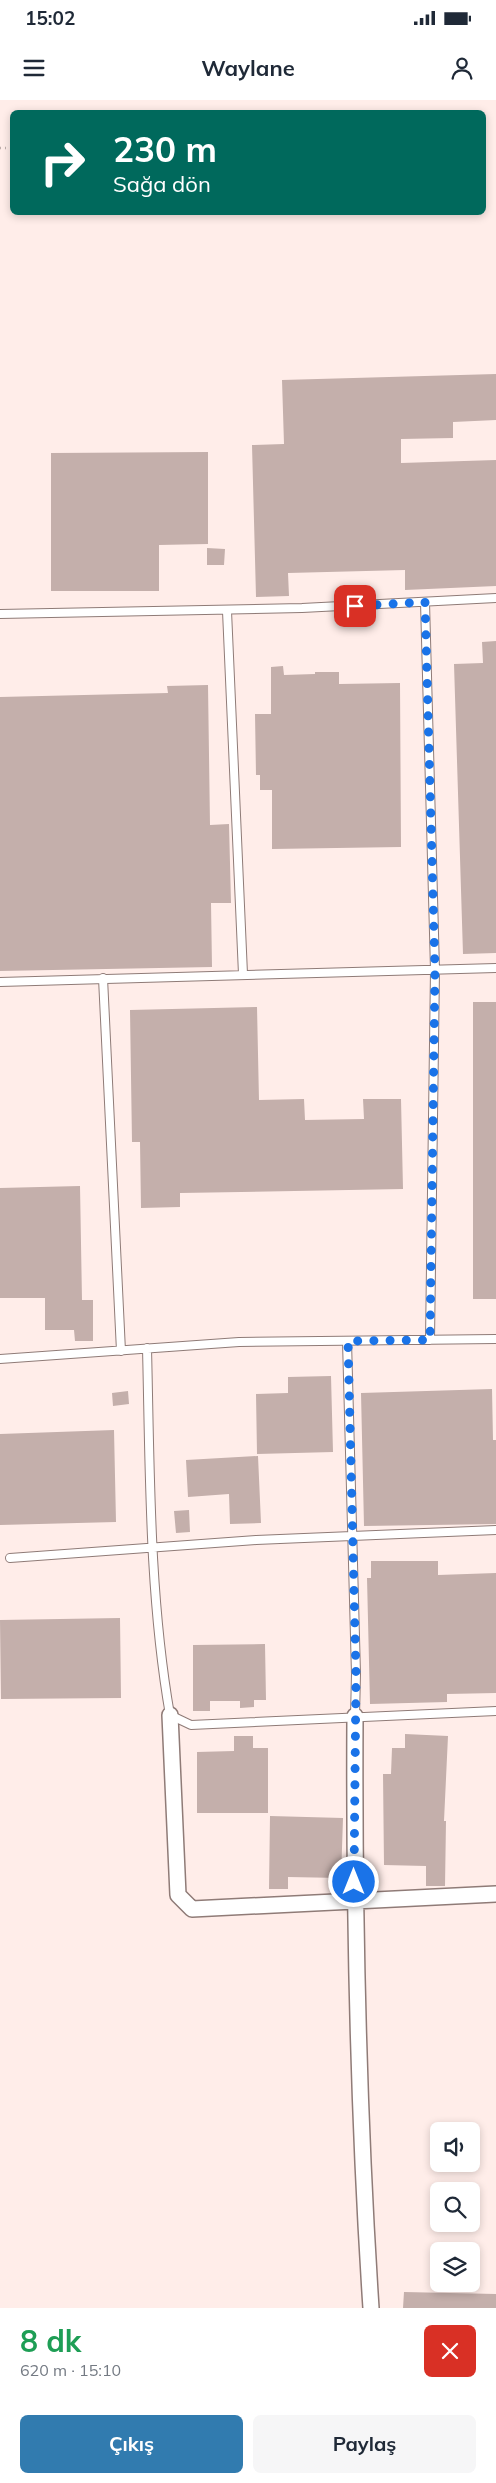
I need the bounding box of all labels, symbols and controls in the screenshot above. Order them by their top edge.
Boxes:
text: 15:02 [25,6,75,30]
icon: menu [20,54,48,82]
text: Waylane [201,54,295,82]
icon: person [448,54,476,82]
text: 230 m [113,127,217,171]
icon: right [30,130,95,195]
text: Sağa dön [113,170,211,198]
pin [334,585,376,627]
icon: arrive [341,592,369,620]
position arrow [327,1855,379,1907]
map controls [430,2122,480,2292]
button: sound [430,2122,480,2172]
button: search [430,2182,480,2232]
button: layers [430,2242,480,2292]
text: 8 dk [20,2322,81,2360]
button: close [424,2325,476,2377]
text: 620 m · 15:10 [20,2360,121,2380]
button: Çıkış [20,2415,243,2473]
button: Paylaş [253,2415,476,2473]

